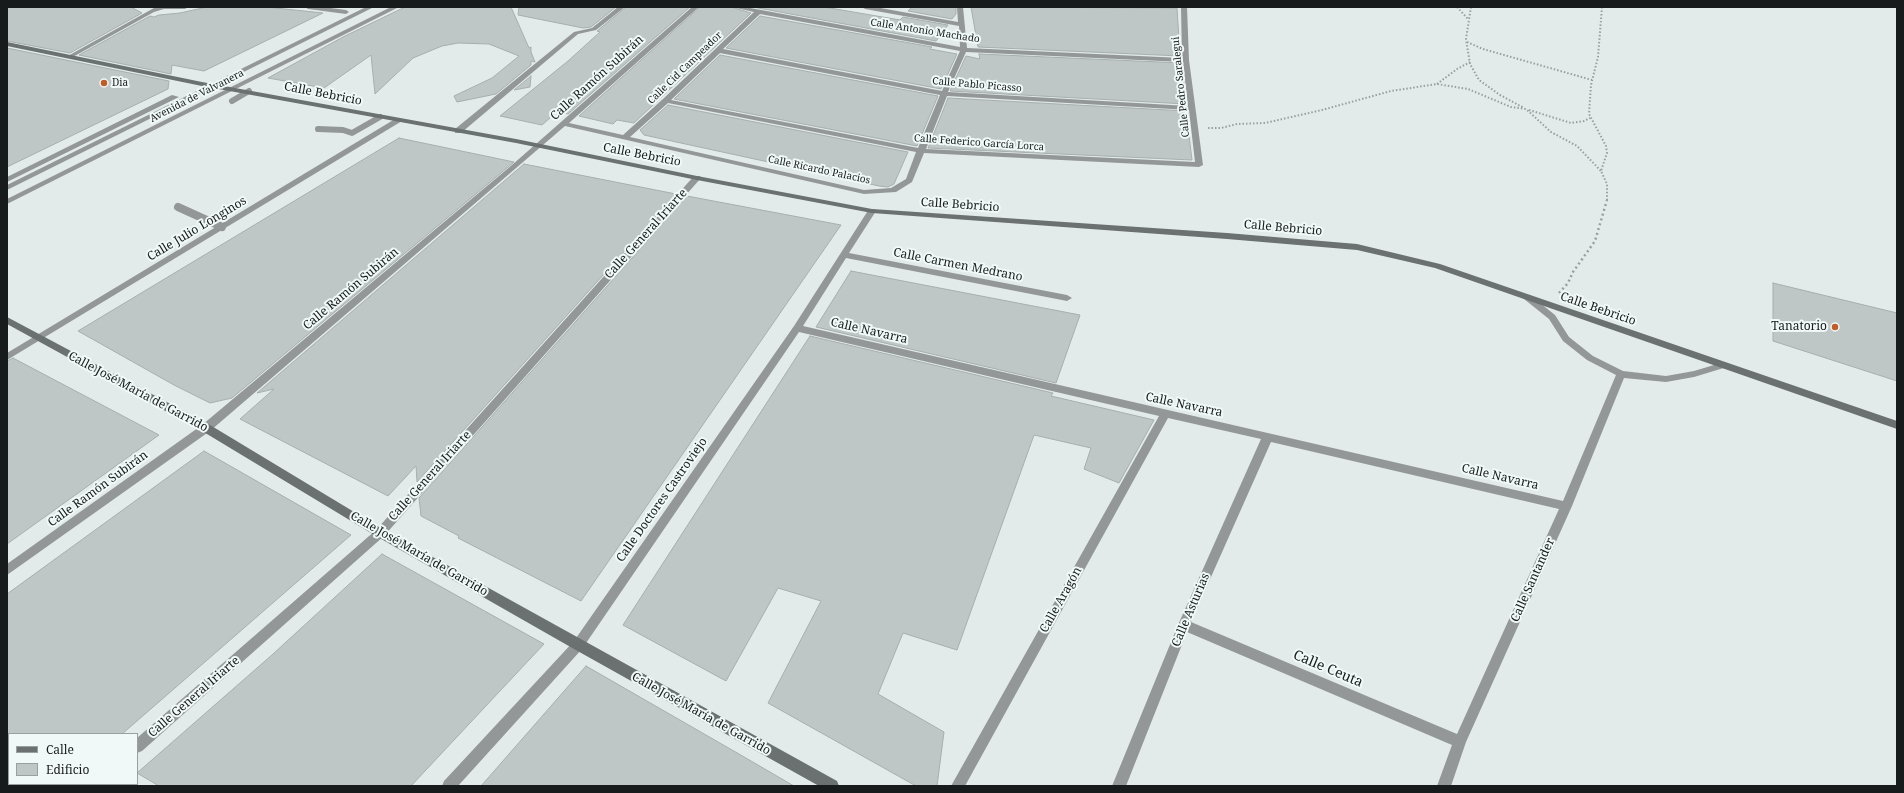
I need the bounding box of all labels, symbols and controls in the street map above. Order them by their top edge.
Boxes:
street label: Calle Antonio Machado [869,16,981,46]
street label: Calle Cid Campeador [645,29,725,107]
street label: Calle Ramón Subirán [548,32,646,124]
street label: Calle Pedro Saralegui [1170,36,1192,138]
street label: Avenida de Valvanera [148,67,246,125]
street label: Calle Pablo Picasso [932,75,1022,95]
place label: Dia [112,77,128,89]
marker: Dia [99,78,109,88]
street label: Calle Bebricio [283,79,363,109]
street label: Calle Federico García Lorca [913,132,1045,154]
street label: Calle Bebricio [602,140,682,170]
street label: Calle Ricardo Palacios [767,153,871,187]
street label: Calle General Iriarte [602,186,690,282]
street label: Calle Julio Longinos [145,194,249,264]
street label: Calle Bebricio [920,195,1000,215]
street label: Calle Bebricio [1243,217,1323,239]
street label: Calle Ramón Subirán [300,245,402,333]
street label: Calle Carmen Medrano [892,245,1024,285]
street label: Calle Bebricio [1558,289,1638,329]
street label: Calle Navarra [829,315,909,347]
place label: Tanatorio [1771,320,1827,334]
marker: Tanatorio [1830,322,1840,332]
street label: Calle José María de Garrido [66,349,210,435]
street label: Calle Navarra [1144,390,1224,420]
street label: Calle General Iriarte [386,428,474,524]
street label: Calle Doctores Castroviejo [614,435,710,565]
street label: Calle Ramón Subirán [45,448,151,530]
street label: Calle Navarra [1460,461,1540,493]
street label: Calle José María de Garrido [348,509,490,599]
street label: Calle Santander [1508,536,1558,624]
street label: Calle Aragón [1037,565,1085,635]
street label: Calle Asturias [1169,571,1213,649]
street label: Calle Ceuta [1291,647,1365,691]
street label: Calle General Iriarte [145,653,243,741]
street label: Calle José María de Garrido [629,670,773,758]
legend [8,733,138,785]
text: Calle [46,741,74,758]
text: Edificio [46,761,89,778]

